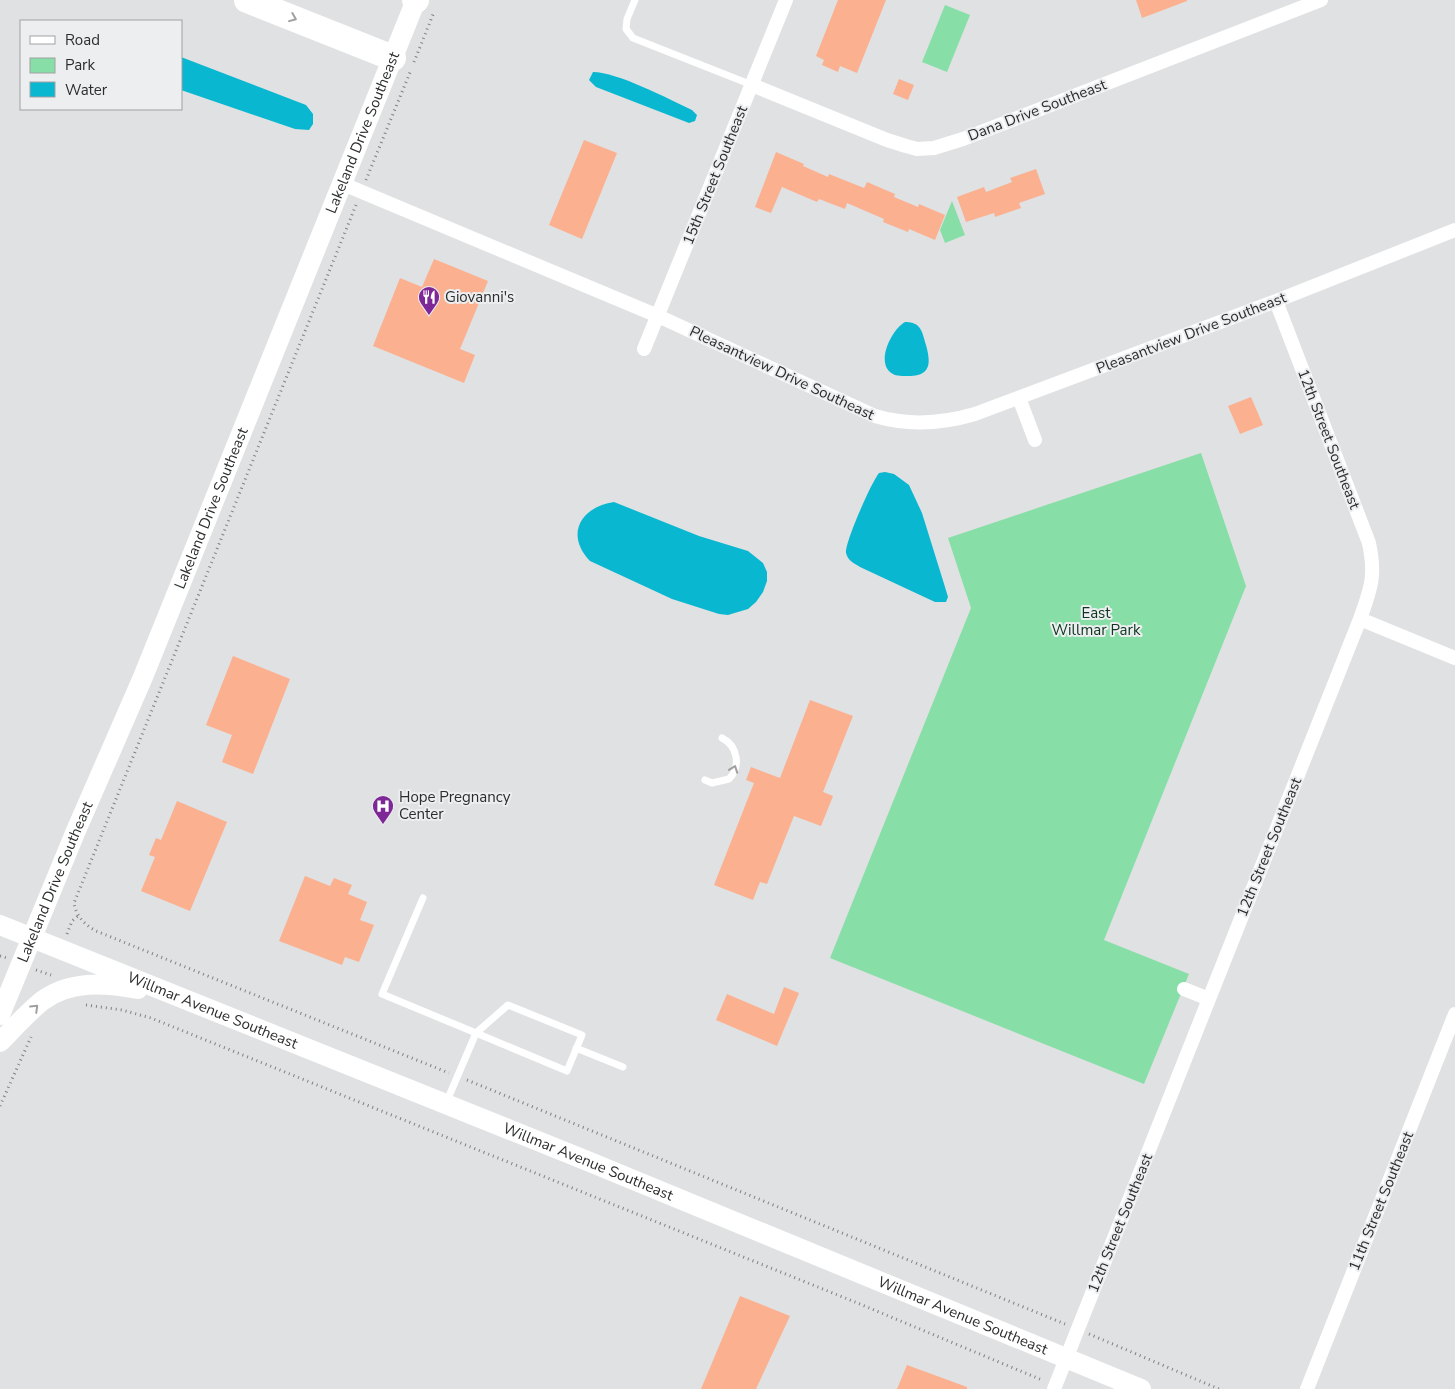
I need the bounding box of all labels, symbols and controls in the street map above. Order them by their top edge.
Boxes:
one-way arrow [288,12,296,22]
legend [20,20,182,110]
text: Road [65,30,100,50]
street label: Lakeland Drive Southeast [321,48,404,216]
text: Park [65,55,95,75]
street label: Dana Drive Southeast [965,74,1110,146]
text: Water [65,80,108,100]
street label: 15th Street Southeast [678,102,752,248]
restaurant icon: Giovanni's [417,285,441,316]
place label: Giovanni's [445,287,514,307]
street label: Pleasantview Drive Southeast [1093,287,1290,379]
street label: Pleasantview Drive Southeast [686,321,878,425]
street label: 12th Street Southeast [1293,366,1365,513]
street label: Lakeland Drive Southeast [170,424,253,592]
park label: East Willmar Park [1052,603,1141,640]
one-way arrow [728,765,738,774]
street label: 12th Street Southeast [1232,774,1306,920]
place label: Hope Pregnancy Center [399,787,511,824]
hospital icon: Hope Pregnancy Center [371,794,395,825]
street label: Lakeland Drive Southeast [13,798,98,965]
street label: Willmar Avenue Southeast [124,967,301,1054]
one-way arrow [29,1005,38,1014]
street label: Willmar Avenue Southeast [500,1118,677,1206]
street label: 11th Street Southeast [1344,1128,1418,1274]
street label: 12th Street Southeast [1083,1150,1157,1296]
street label: Willmar Avenue Southeast [875,1272,1051,1360]

